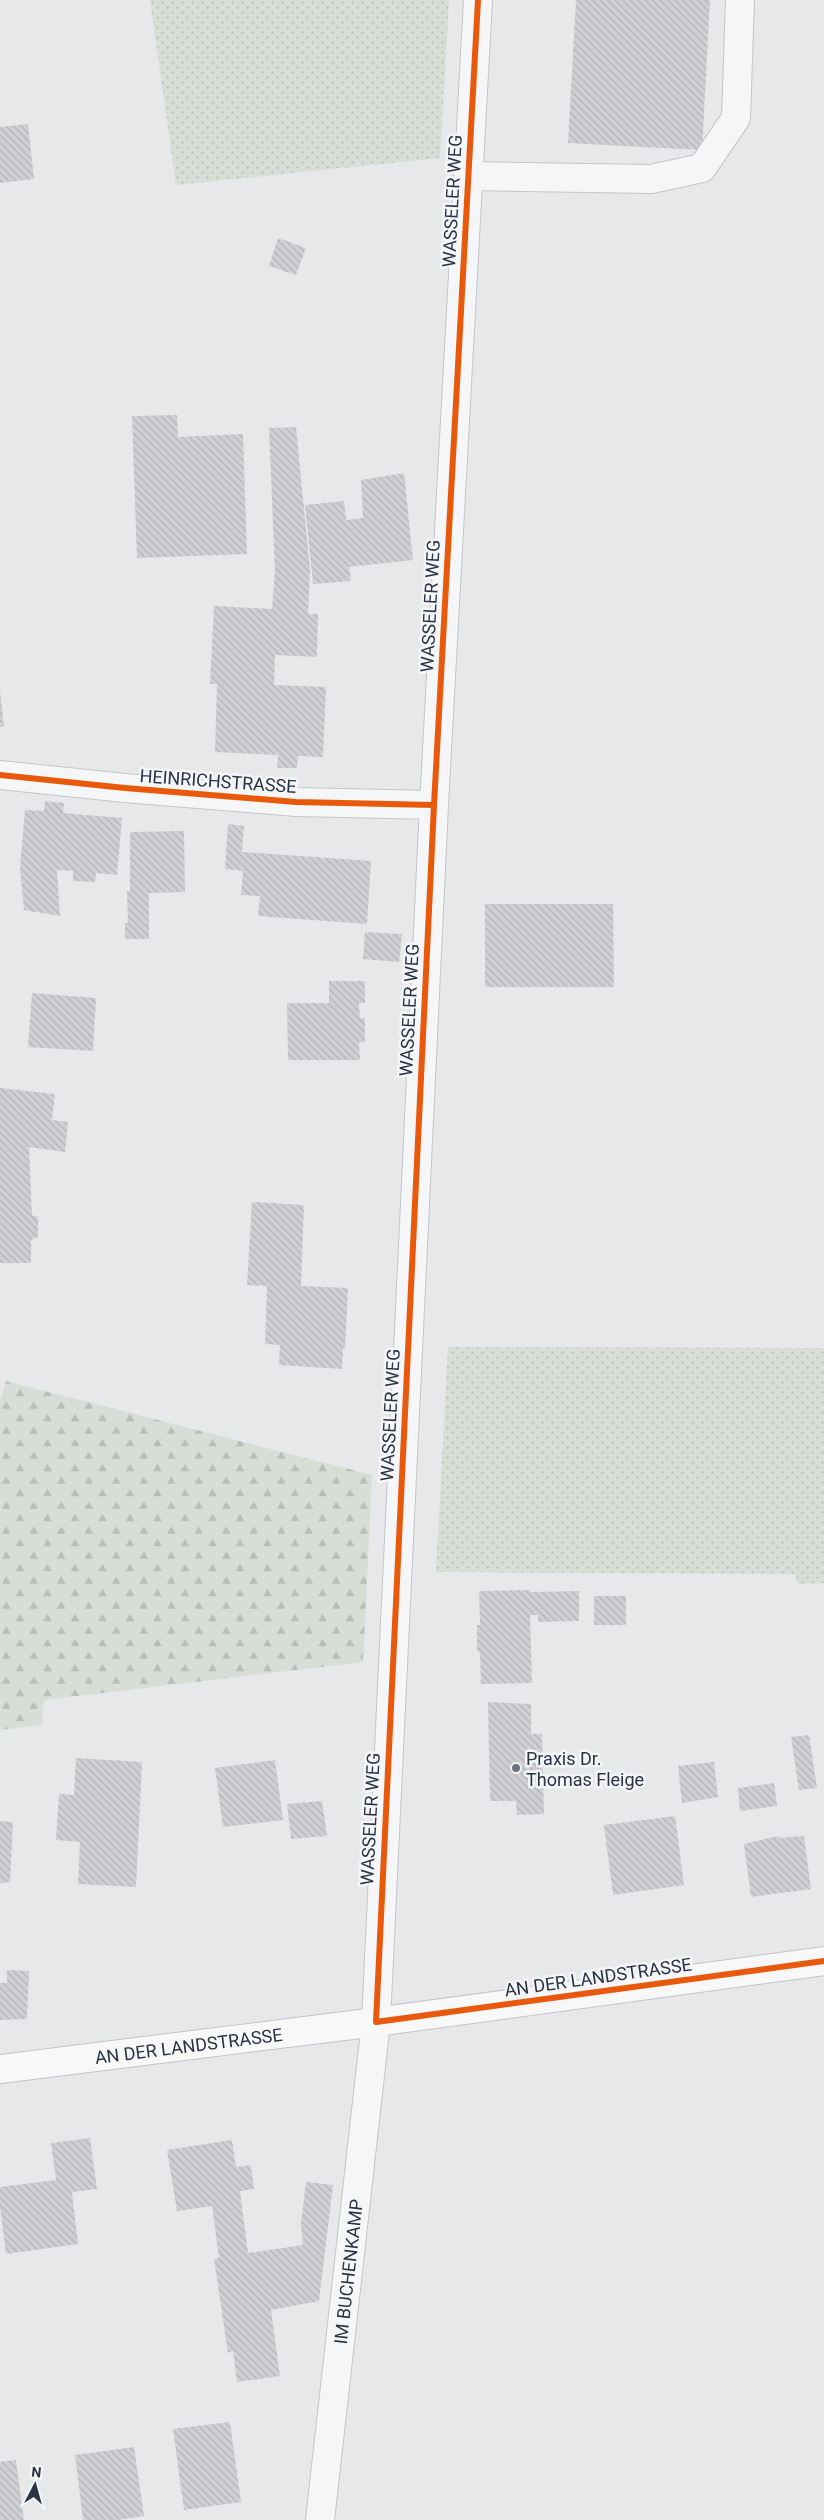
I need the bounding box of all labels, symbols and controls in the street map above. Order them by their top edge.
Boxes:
street label: WASSELER WEG [438,134,466,268]
street label: WASSELER WEG [416,539,444,673]
street label: HEINRICHSTRASSE [139,765,297,797]
street label: WASSELER WEG [395,943,423,1077]
street label: WASSELER WEG [376,1348,404,1482]
place label: Praxis Dr. Thomas Fleige [526,1748,644,1790]
street label: WASSELER WEG [356,1752,384,1886]
marker: Praxis Dr. Thomas Fleige [510,1762,522,1774]
street label: AN DER LANDSTRASSE [503,1953,693,2001]
street label: AN DER LANDSTRASSE [94,2023,284,2068]
street label: IM BUCHENKAMP [329,2198,367,2345]
north arrow [10,2460,60,2510]
text: N [31,2464,42,2481]

